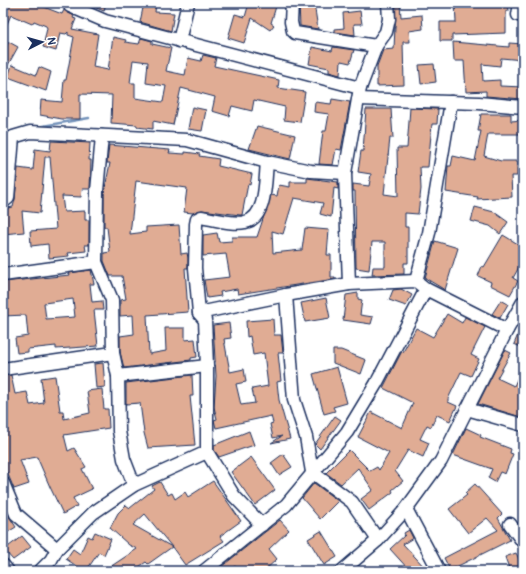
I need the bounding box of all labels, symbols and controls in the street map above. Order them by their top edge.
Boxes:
north arrow [22,22,62,62]
text: N [45,37,58,46]

